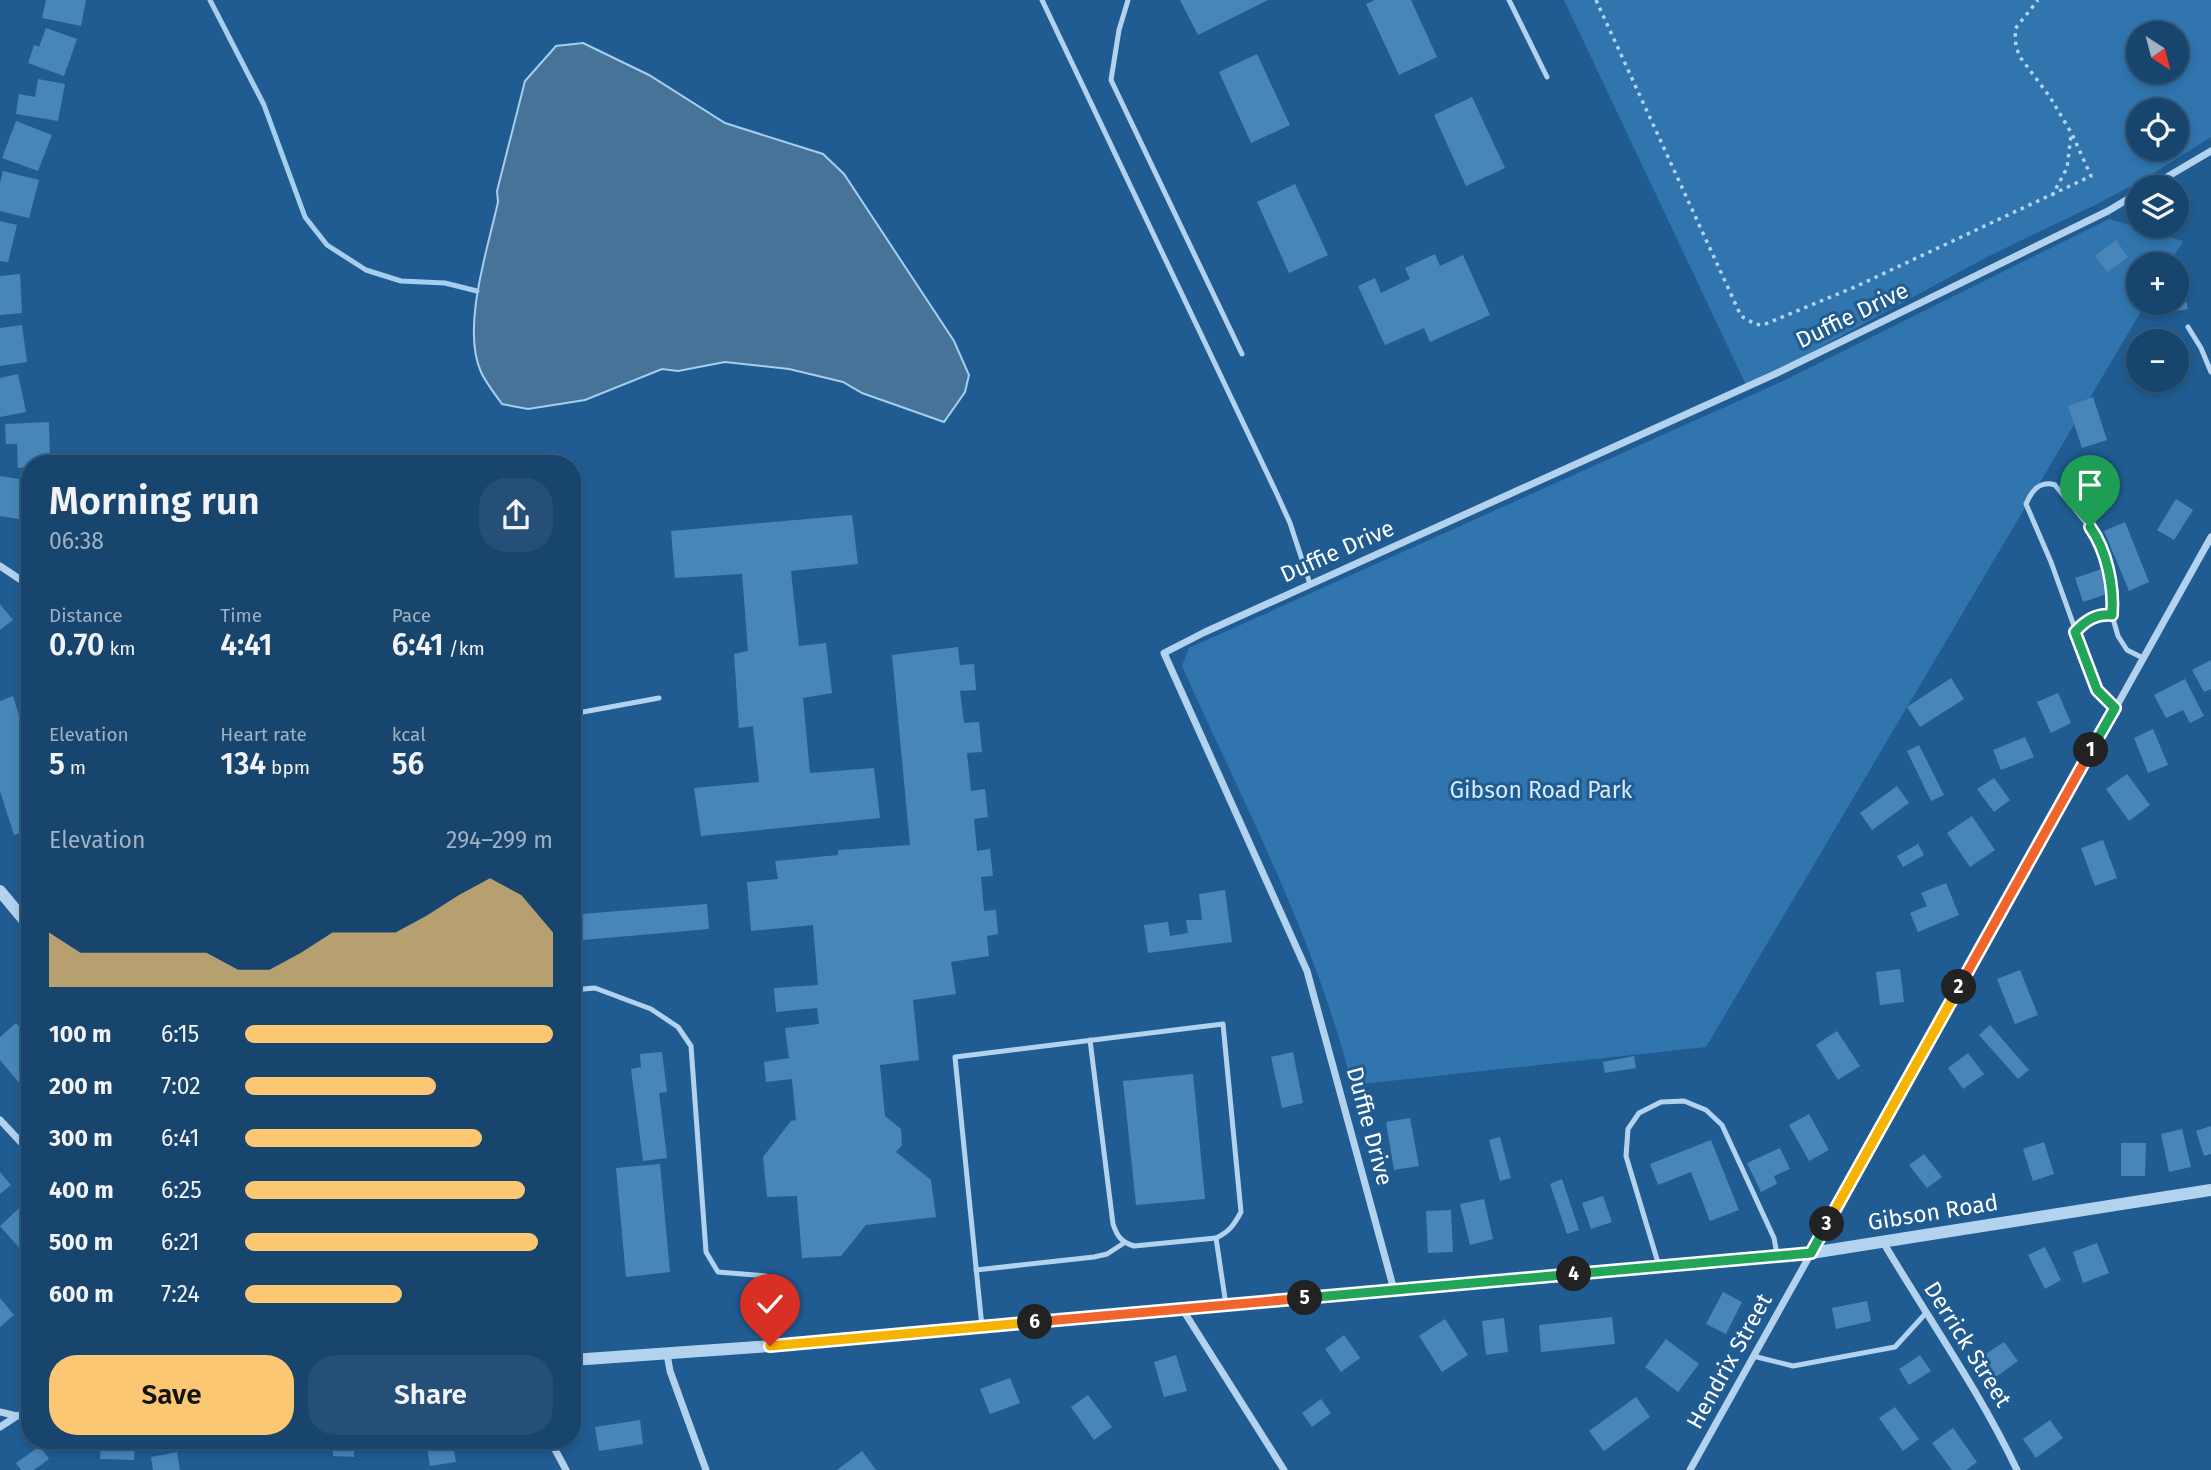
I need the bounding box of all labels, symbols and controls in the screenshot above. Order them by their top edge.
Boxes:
north arrow [2126,21,2189,84]
map controls [2126,21,2189,392]
button: locate [2126,98,2189,161]
button: layers [2126,175,2189,238]
button: + [2126,252,2189,315]
street label: Duffie Drive [1791,276,1913,354]
button: − [2126,329,2189,392]
pin [2060,455,2120,527]
icon: arrive [2071,466,2109,504]
text: Morning run [49,478,260,524]
button: share [479,478,553,552]
street label: Duffie Drive [1276,513,1398,589]
text: 06:38 [49,527,104,555]
text: Distance [49,604,123,627]
text: Time [220,604,262,627]
text: Pace [392,604,431,627]
text: 0.70 [49,627,104,663]
text: 4:41 [220,627,272,663]
text: 6:41 [392,627,444,663]
text: km [104,637,136,660]
text: /km [444,637,485,660]
text: Elevation [49,723,129,746]
text: Heart rate [220,723,307,746]
text: kcal [392,723,426,746]
pin: 1 [2074,732,2108,768]
text: 1 [2086,738,2095,761]
text: 5 [49,746,65,782]
text: 134 [220,746,266,782]
text: 56 [392,746,424,782]
text: m [65,756,86,779]
text: bpm [266,756,310,779]
park label: Gibson Road Park [1450,776,1633,804]
text: Elevation [49,826,145,854]
text: 294–299 m [446,826,553,854]
pin: 2 [1941,970,1976,1004]
text: 2 [1954,975,1963,998]
text: 100 m [49,1020,111,1048]
text: 6:15 [161,1020,199,1048]
street label: Duffie Drive [1341,1064,1399,1188]
text: 200 m [49,1072,113,1100]
text: 7:02 [161,1072,201,1100]
text: 300 m [49,1124,113,1152]
text: 6:41 [161,1124,200,1152]
text: 400 m [49,1176,114,1204]
text: 6:25 [161,1176,202,1204]
street label: Gibson Road [1866,1188,2000,1236]
pin: 3 [1810,1206,1844,1242]
text: 3 [1822,1212,1831,1235]
text: 500 m [49,1228,113,1256]
text: 6:21 [161,1228,200,1256]
pin: 4 [1556,1256,1592,1292]
text: 4 [1568,1262,1579,1285]
pin [740,1274,800,1346]
street label: Derrick Street [1918,1276,2018,1413]
text: 600 m [49,1280,114,1308]
text: 7:24 [161,1280,200,1308]
pin: 5 [1288,1280,1322,1316]
icon: check [751,1285,789,1323]
text: 5 [1299,1286,1310,1309]
street label: Hendrix Street [1680,1288,1778,1434]
pin: 6 [1018,1304,1052,1340]
text: 6 [1029,1310,1040,1333]
button: Save [49,1355,294,1435]
button: Share [308,1355,553,1435]

